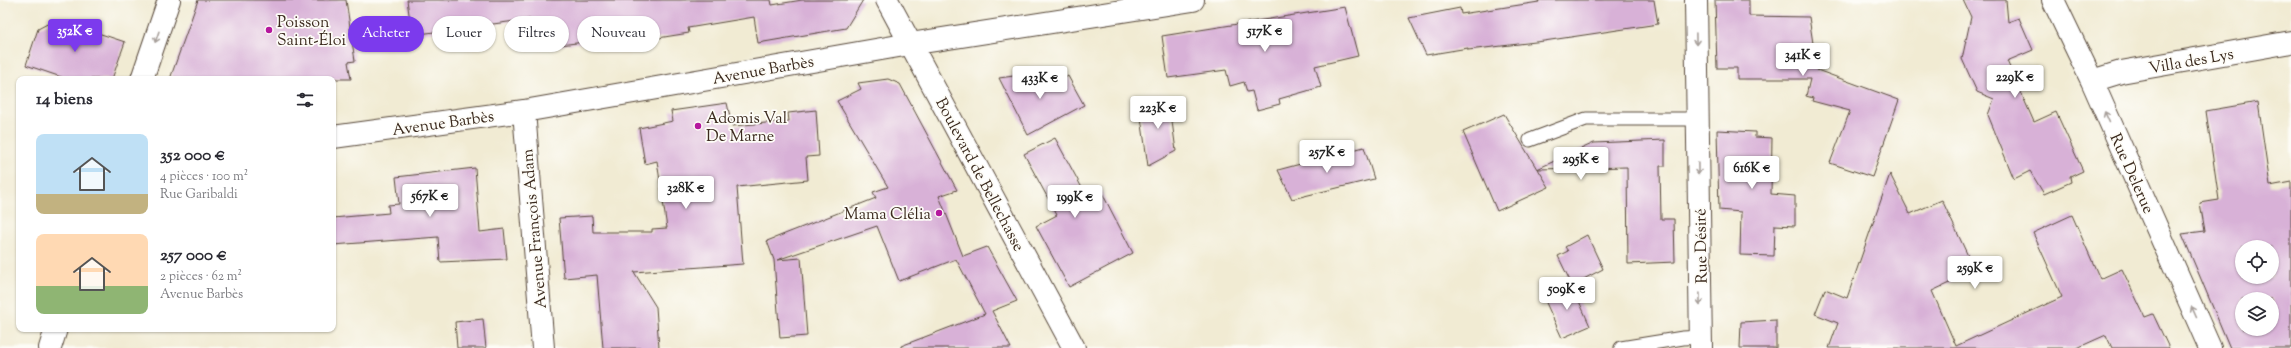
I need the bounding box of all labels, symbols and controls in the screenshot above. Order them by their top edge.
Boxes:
place label: Poisson Saint-Éloi [277,12,346,53]
chip: Acheter [348,16,424,52]
chip: Louer [432,16,496,52]
chip: Filtres [504,16,569,52]
chip: Nouveau [577,16,660,52]
pin: 352K € [42,19,108,53]
pin: 517K € [1232,19,1298,53]
text: 352K € [57,23,93,41]
text: 517K € [1247,23,1283,41]
marker: Poisson Saint-Éloi [264,25,274,35]
one-way arrow [152,30,160,42]
one-way arrow [1692,32,1700,45]
pin: 341K € [1770,43,1836,77]
street label: Villa des Lys [2147,44,2236,81]
text: 341K € [1785,47,1821,65]
street label: Avenue Barbès [711,51,816,92]
pin: 229K € [1982,65,2048,99]
pin: 433K € [1007,66,1073,100]
text: 229K € [1996,69,2034,87]
text: 433K € [1021,70,1059,88]
text: 14 biens [36,88,93,112]
icon: filters [294,89,316,111]
street label: Boulevard de Bellechasse [929,94,1029,256]
pin: 223K € [1125,96,1191,130]
text: 223K € [1139,100,1177,118]
street label: Avenue Barbès [391,106,496,143]
place label: Adomis Val De Marne [706,108,788,149]
one-way arrow [2103,111,2111,123]
marker: Adomis Val De Marne [693,121,703,131]
street label: Rue Delerue [2103,130,2159,218]
pin: 257K € [1294,140,1360,174]
text: 352 000 € [160,144,225,168]
text: 257K € [1308,144,1346,162]
pin: 295K € [1548,147,1614,181]
street label: Avenue François Adam [517,148,554,310]
icon: home [68,150,116,198]
text: 295K € [1562,151,1600,169]
pin: 616K € [1719,156,1785,190]
text: 616K € [1733,160,1771,178]
one-way arrow [1695,162,1702,175]
text: 4 pièces · 100 m² [160,168,248,186]
pin: 328K € [653,176,719,210]
text: 328K € [667,180,705,198]
pin: 567K € [397,184,463,218]
pin: 199K € [1042,185,1108,219]
text: Rue Garibaldi [160,186,238,204]
text: 567K € [411,188,449,206]
text: 199K € [1056,189,1094,207]
place label: Mama Clélia [844,204,932,227]
marker: Mama Clélia [934,208,944,218]
street label: Rue Désiré [1690,208,1715,284]
map controls [2235,240,2279,336]
button: locate [2235,240,2279,284]
text: 257 000 € [160,244,227,268]
icon: home [68,250,116,298]
pin: 259K € [1942,256,2008,290]
text: 259K € [1956,260,1994,278]
text: 2 pièces · 62 m² [160,268,242,286]
pin: 509K € [1534,277,1600,311]
text: 509K € [1548,281,1586,299]
text: Avenue Barbès [160,286,243,304]
one-way arrow [1697,292,1704,305]
button: layers [2235,292,2279,336]
one-way arrow [2190,307,2197,319]

